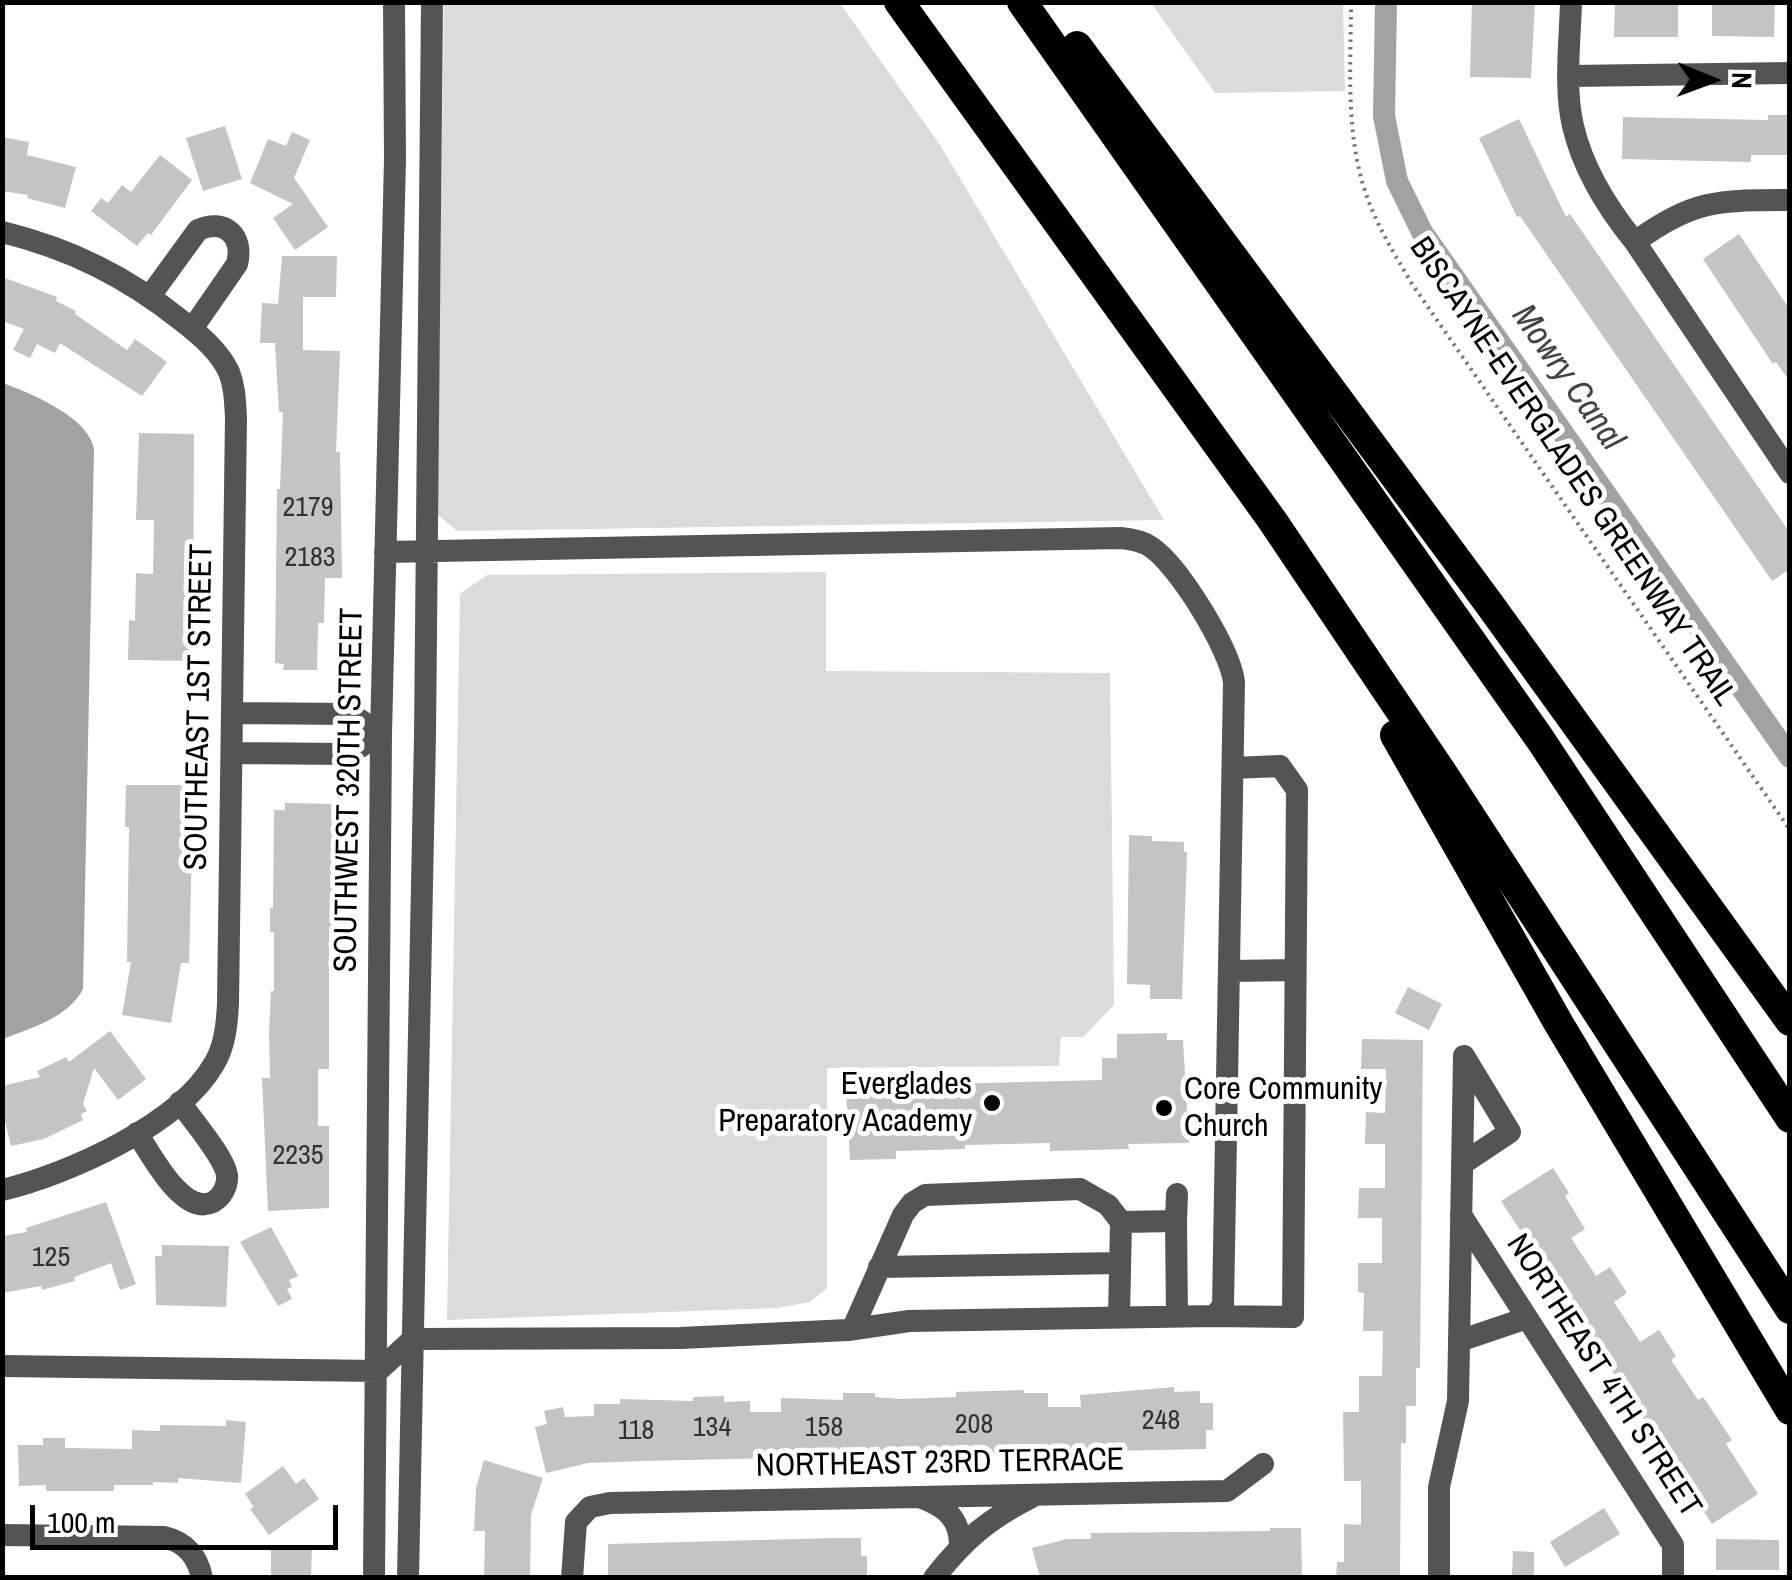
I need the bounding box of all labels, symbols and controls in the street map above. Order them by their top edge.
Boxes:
north arrow [1662,30,1762,130]
text: N [1723,72,1761,89]
street label: BISCAYNE-EVERGLADES GREENWAY TRAIL [1400,231,1744,713]
water label: Mowry Canal [1502,297,1632,459]
house number: 2179 [282,491,334,525]
house number: 2183 [284,541,336,575]
street label: SOUTHEAST 1ST STREET [178,543,222,871]
street label: SOUTHWEST 320TH STREET [328,607,372,973]
place label: Everglades Preparatory Academy [718,1066,972,1141]
place label: Core Community Church [1184,1071,1382,1146]
marker: Everglades Preparatory Academy [981,1092,1003,1114]
marker: Core Community Church [1153,1097,1175,1119]
house number: 2235 [272,1139,324,1173]
street label: NORTHEAST 4TH STREET [1497,1228,1709,1524]
house number: 125 [32,1241,70,1275]
house number: 248 [1142,1404,1180,1438]
house number: 208 [955,1408,993,1442]
house number: 134 [693,1411,731,1445]
house number: 158 [805,1411,843,1445]
house number: 118 [618,1414,654,1448]
street label: NORTHEAST 23RD TERRACE [755,1442,1125,1486]
scale bar [35,1485,342,1547]
text: 100 m [47,1502,115,1542]

